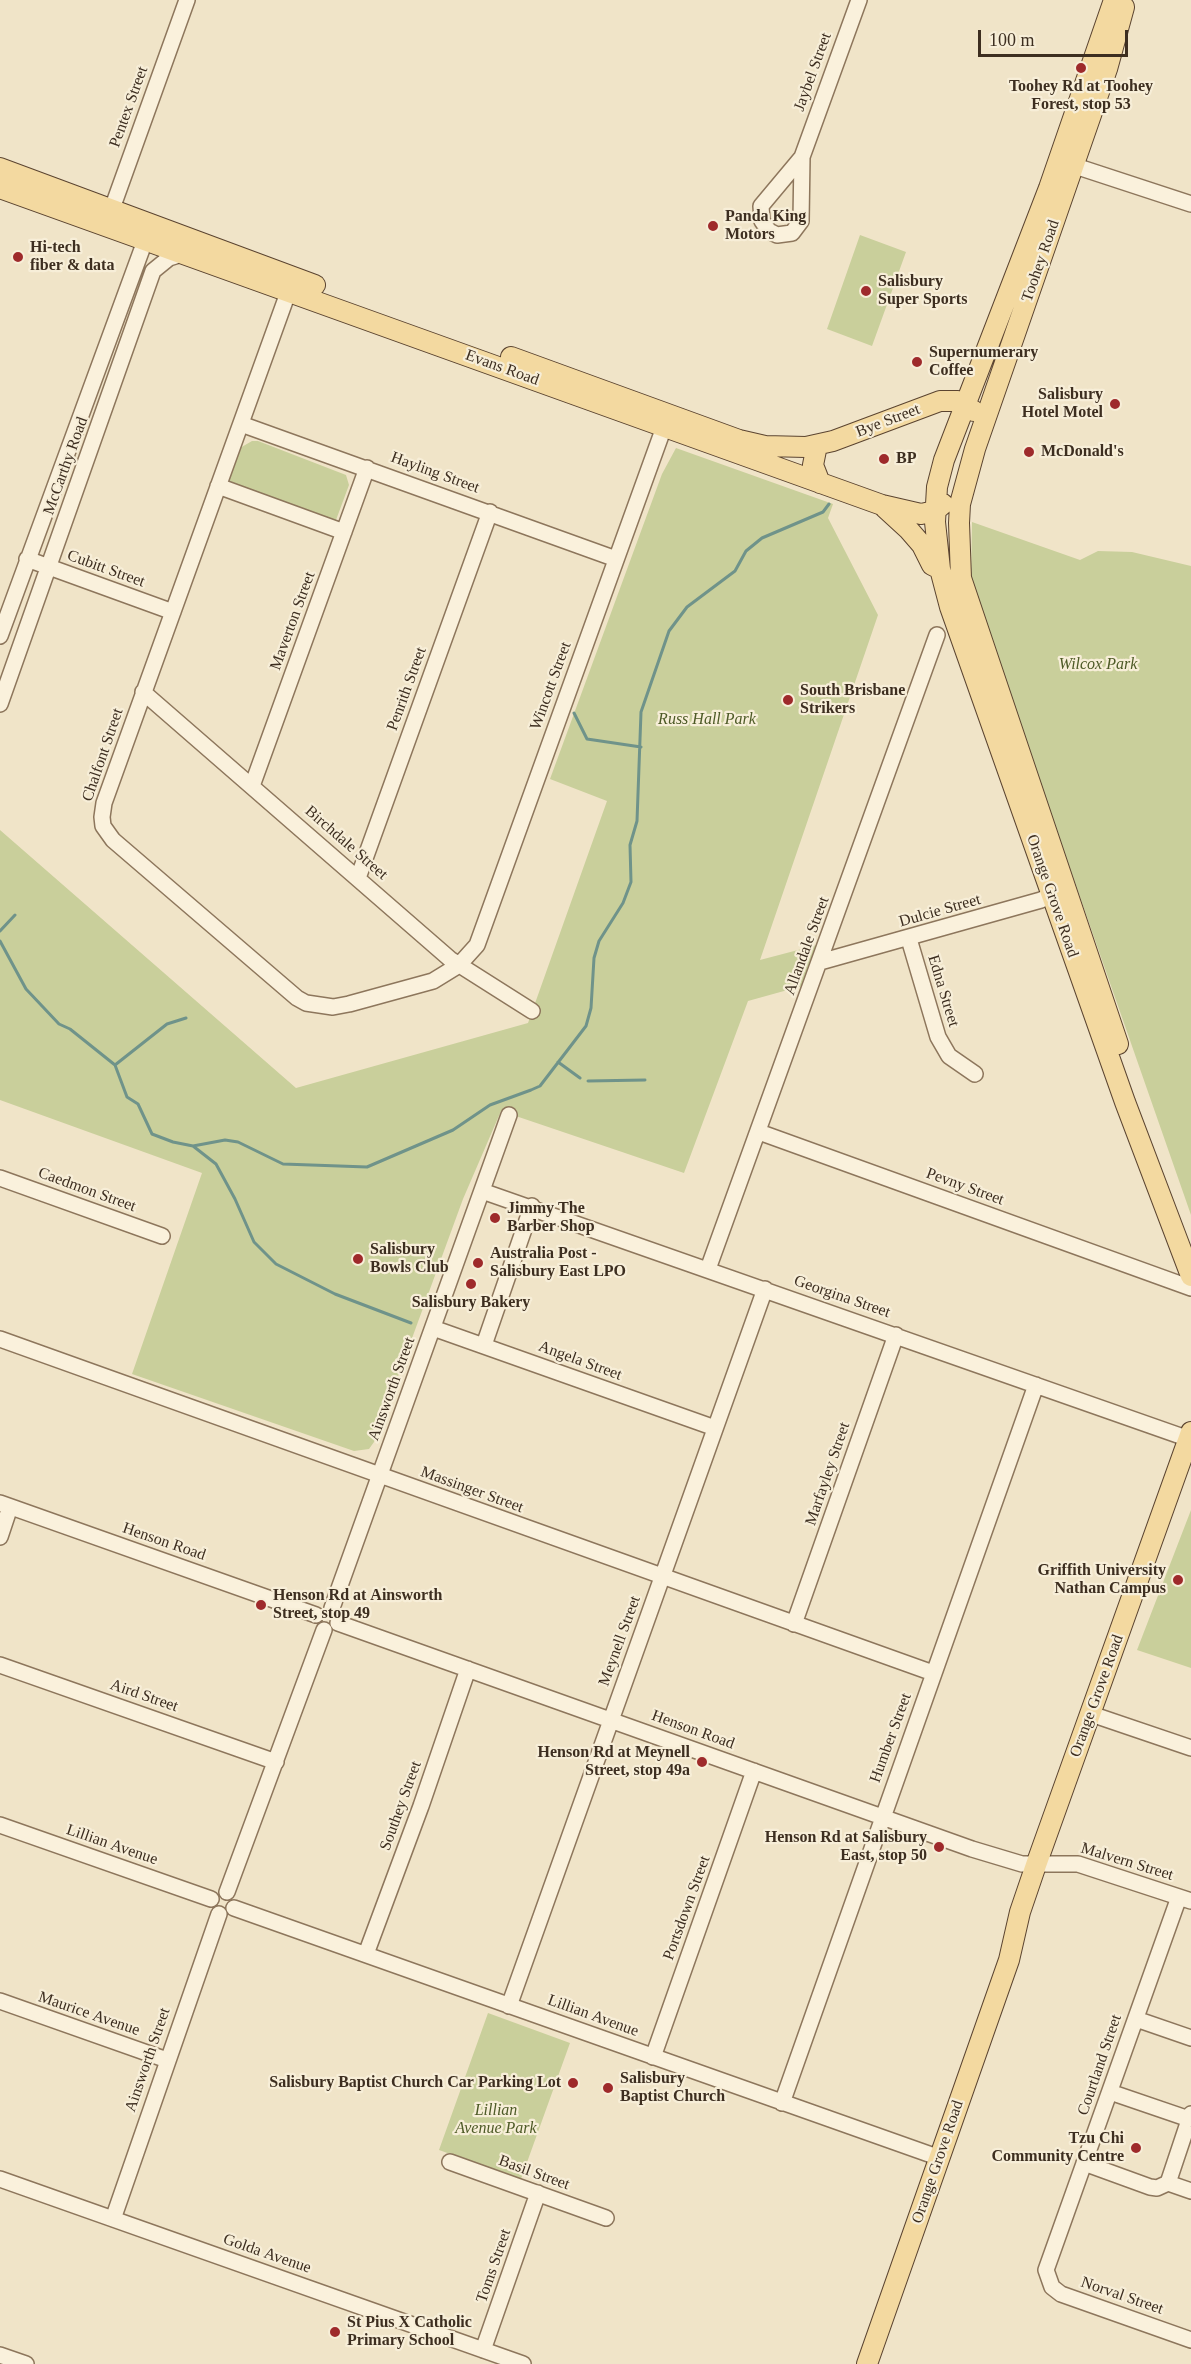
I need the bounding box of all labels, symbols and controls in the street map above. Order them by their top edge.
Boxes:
scale bar [981,18,1131,56]
street label: Jaybel Street [790,30,836,114]
text: 100 m [989,30,1035,50]
marker: Toohey Rd at Toohey Forest, stop 53 [1074,61,1088,75]
street label: Pentex Street [105,64,153,150]
place label: Toohey Rd at Toohey Forest, stop 53 [1009,77,1153,115]
place label: Panda King Motors [725,207,806,245]
street label: Toohey Road [1018,217,1064,305]
marker: Panda King Motors [706,219,720,233]
place label: Hi-tech fiber & data [30,238,114,276]
marker: Hi-tech fiber & data [11,250,25,264]
place label: Salisbury Super Sports [878,272,967,310]
marker: Salisbury Super Sports [859,284,873,298]
place label: Supernumerary Coffee [929,343,1038,381]
street label: Evans Road [463,346,541,390]
marker: Supernumerary Coffee [910,355,924,369]
place label: Salisbury Hotel Motel [1022,385,1103,423]
marker: Salisbury Hotel Motel [1108,397,1122,411]
street label: Bye Street [853,400,923,442]
street label: McCarthy Road [39,414,93,518]
place label: McDonald's [1041,442,1124,462]
marker: McDonald's [1022,445,1036,459]
street label: Hayling Street [388,448,482,498]
place label: BP [896,449,916,469]
marker: BP [877,452,891,466]
street label: Cubitt Street [65,546,147,592]
street label: Maverton Street [266,569,320,673]
street label: Wincott Street [526,639,576,733]
street label: Penrith Street [383,645,431,733]
park label: Wilcox Park [1059,655,1137,675]
place label: South Brisbane Strikers [800,681,905,719]
marker: South Brisbane Strikers [781,693,795,707]
street label: Chalfont Street [78,706,128,804]
park label: Russ Hall Park [658,710,756,730]
street label: Birchdale Street [301,802,391,884]
street label: Orange Grove Road [1022,832,1082,960]
street label: Dulcie Street [897,890,983,932]
street label: Allandale Street [780,894,834,998]
street label: Edna Street [923,953,963,1029]
street label: Caedmon Street [35,1163,139,1217]
street label: Pevny Street [924,1164,1006,1210]
place label: Jimmy The Barber Shop [507,1199,595,1237]
marker: Jimmy The Barber Shop [488,1211,502,1225]
place label: Salisbury Bowls Club [370,1240,449,1278]
place label: Australia Post - Salisbury East LPO [490,1244,626,1282]
marker: Salisbury Bowls Club [351,1252,365,1266]
marker: Australia Post - Salisbury East LPO [471,1256,485,1270]
street label: Georgina Street [791,1272,893,1322]
marker: Salisbury Bakery [464,1277,478,1291]
place label: Salisbury Bakery [412,1293,530,1313]
street label: Ainsworth Street [364,1335,420,1443]
street label: Angela Street [536,1337,624,1385]
street label: Marfayley Street [801,1420,855,1528]
street label: Massinger Street [418,1463,526,1517]
street label: Henson Road [120,1519,208,1565]
place label: Griffith University Nathan Campus [1038,1561,1166,1599]
marker: Griffith University Nathan Campus [1171,1573,1185,1587]
place label: Henson Rd at Ainsworth Street, stop 49 [273,1586,442,1624]
street label: Meynell Street [595,1593,645,1689]
marker: Henson Rd at Ainsworth Street, stop 49 [254,1598,268,1612]
street label: Orange Grove Road [1066,1632,1128,1760]
street label: Aird Street [107,1675,181,1717]
street label: Humber Street [866,1691,916,1785]
street label: Henson Road [649,1706,737,1754]
place label: Henson Rd at Meynell Street, stop 49a [538,1743,690,1781]
marker: Henson Rd at Meynell Street, stop 49a [695,1755,709,1769]
street label: Southey Street [376,1759,426,1853]
street label: Lillian Avenue [64,1820,160,1870]
place label: Henson Rd at Salisbury East, stop 50 [765,1828,927,1866]
street label: Malvern Street [1079,1839,1175,1885]
marker: Henson Rd at Salisbury East, stop 50 [932,1840,946,1854]
street label: Portsdown Street [659,1853,715,1963]
street label: Maurice Avenue [36,1988,142,2040]
street label: Lillian Avenue [545,1991,641,2041]
street label: Ainsworth Street [121,2005,175,2115]
street label: Courtland Street [1074,2012,1126,2118]
place label: Salisbury Baptist Church [620,2069,725,2107]
place label: Salisbury Baptist Church Car Parking Lot [269,2073,561,2093]
marker: Salisbury Baptist Church Car Parking Lot [566,2076,580,2090]
marker: Salisbury Baptist Church [601,2081,615,2095]
street label: Orange Grove Road [908,2098,968,2226]
park label: Lillian Avenue Park [455,2101,537,2139]
place label: Tzu Chi Community Centre [991,2129,1124,2167]
marker: Tzu Chi Community Centre [1129,2141,1143,2155]
street label: Basil Street [496,2151,572,2195]
street label: Toms Street [472,2227,516,2305]
street label: Golda Avenue [221,2230,313,2278]
street label: Norval Street [1078,2273,1166,2319]
place label: St Pius X Catholic Primary School [347,2313,472,2351]
marker: St Pius X Catholic Primary School [328,2325,342,2339]

